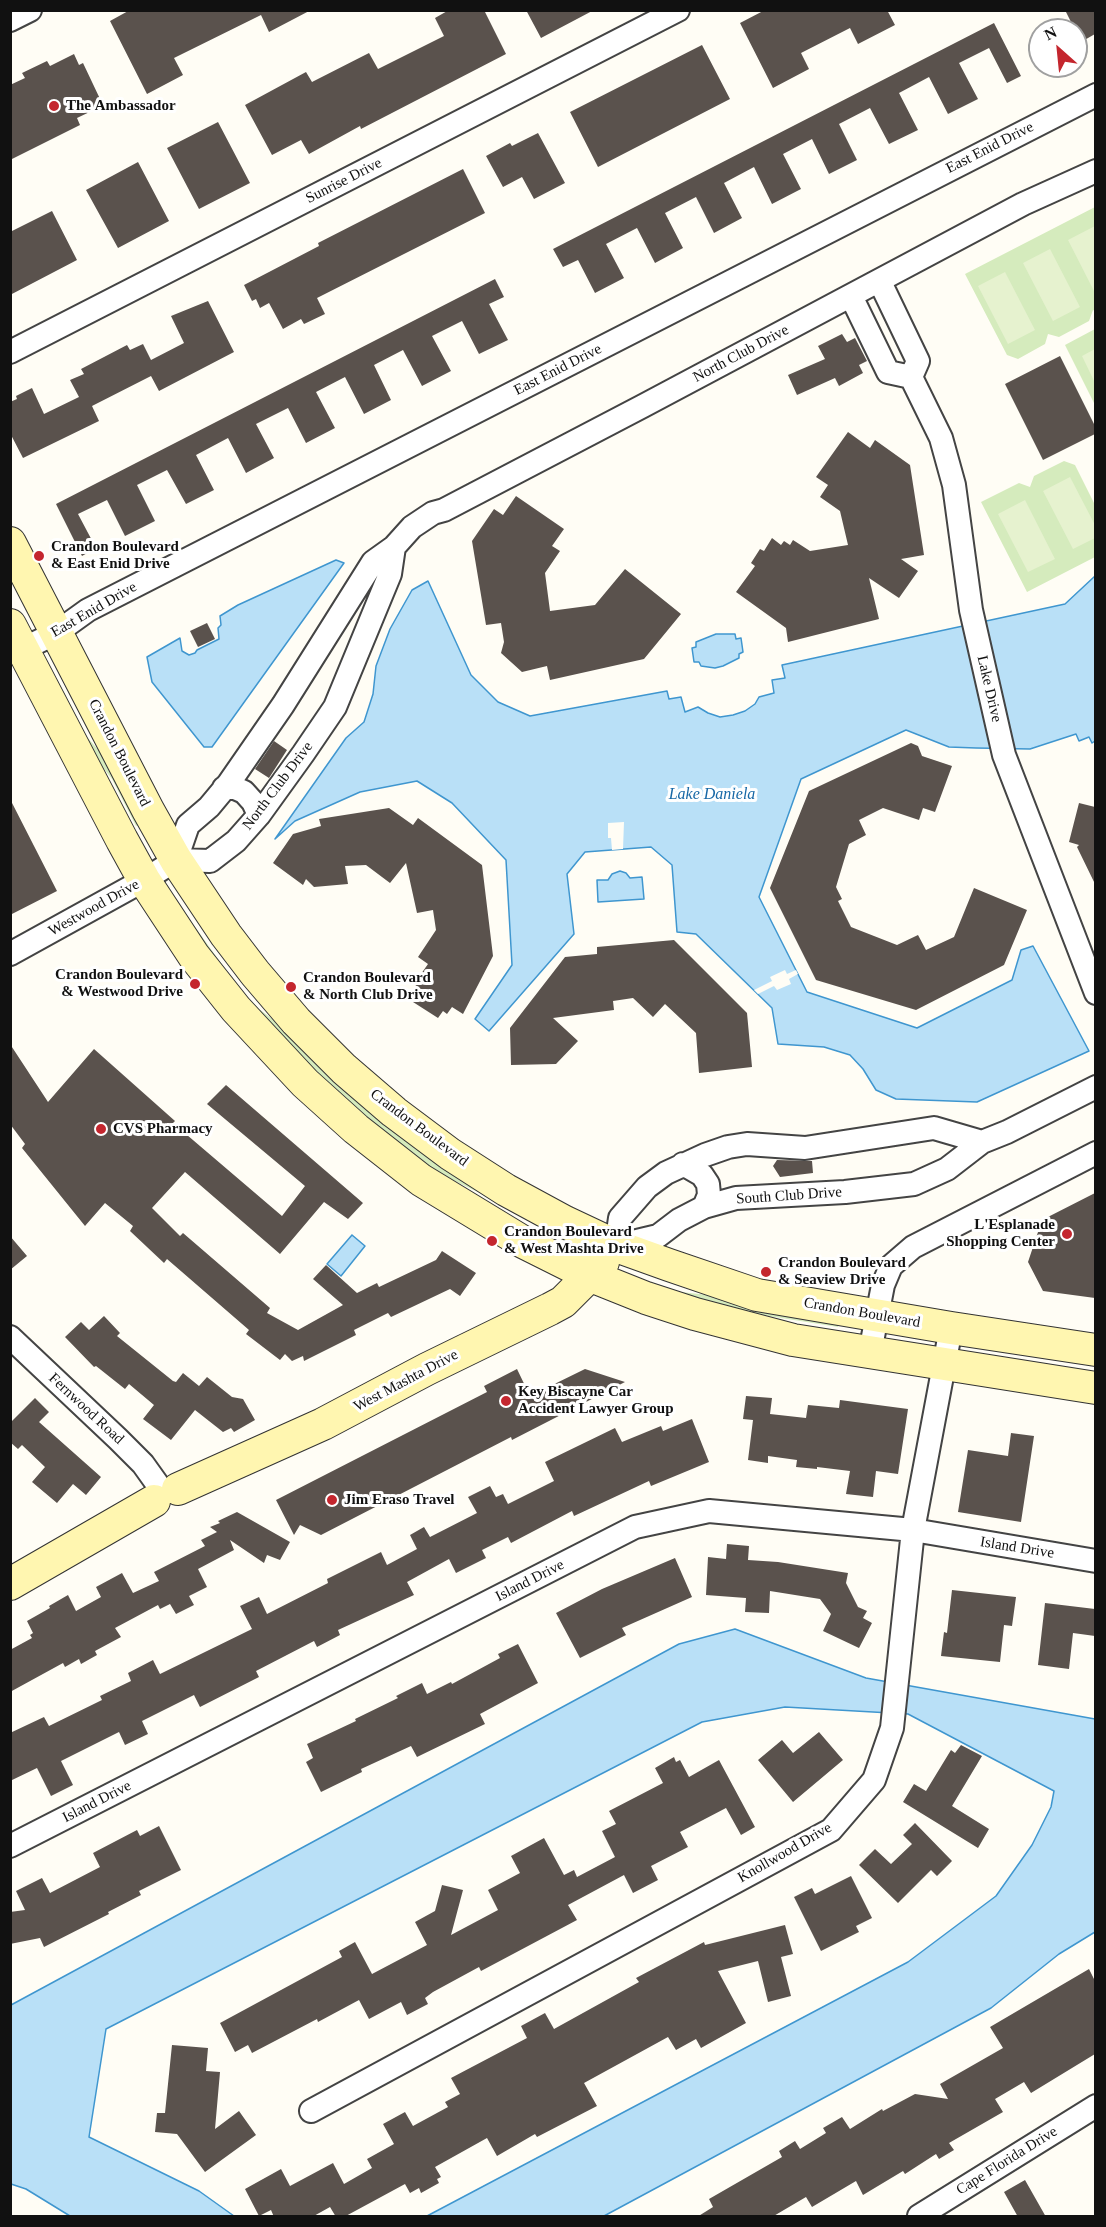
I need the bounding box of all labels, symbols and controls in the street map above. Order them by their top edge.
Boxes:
north arrow [1028,18,1088,78]
text: N [1041,23,1060,43]
place label: The Ambassador [66,97,176,115]
marker: The Ambassador [47,99,61,113]
street label: East Enid Drive [943,118,1037,178]
street label: Sunrise Drive [303,154,385,208]
street label: North Club Drive [690,321,792,387]
street label: East Enid Drive [511,340,605,400]
place label: Crandon Boulevard & East Enid Drive [51,538,179,573]
marker: Crandon Boulevard & East Enid Drive [32,549,46,563]
street label: East Enid Drive [48,578,140,642]
street label: Lake Drive [973,654,1005,724]
street label: Crandon Boulevard [84,696,154,810]
street label: North Club Drive [239,738,317,834]
water label: Lake Daniela [669,785,755,805]
street label: Westwood Drive [46,876,142,940]
place label: Crandon Boulevard & Westwood Drive [55,966,183,1001]
place label: Crandon Boulevard & North Club Drive [303,969,433,1004]
marker: Crandon Boulevard & Westwood Drive [188,977,202,991]
marker: Crandon Boulevard & North Club Drive [284,980,298,994]
street label: Crandon Boulevard [367,1085,471,1171]
place label: CVS Pharmacy [113,1120,213,1138]
marker: CVS Pharmacy [94,1122,108,1136]
street label: South Club Drive [736,1183,842,1209]
place label: L'Esplanade Shopping Center [946,1216,1055,1251]
place label: Crandon Boulevard & West Mashta Drive [504,1223,644,1258]
marker: L'Esplanade Shopping Center [1060,1227,1074,1241]
marker: Crandon Boulevard & West Mashta Drive [485,1234,499,1248]
place label: Crandon Boulevard & Seaview Drive [778,1254,906,1289]
marker: Crandon Boulevard & Seaview Drive [759,1265,773,1279]
street label: Crandon Boulevard [802,1294,922,1332]
street label: West Mashta Drive [351,1346,461,1416]
street label: Fernwood Road [45,1370,127,1448]
place label: Key Biscayne Car Accident Lawyer Group [518,1383,674,1418]
marker: Key Biscayne Car Accident Lawyer Group [499,1394,513,1408]
place label: Jim Eraso Travel [344,1491,455,1509]
marker: Jim Eraso Travel [325,1493,339,1507]
street label: Island Drive [979,1533,1055,1563]
street label: Island Drive [493,1556,567,1606]
street label: Island Drive [60,1777,134,1827]
street label: Knollwood Drive [735,1819,835,1887]
street label: Cape Florida Drive [953,2123,1061,2199]

